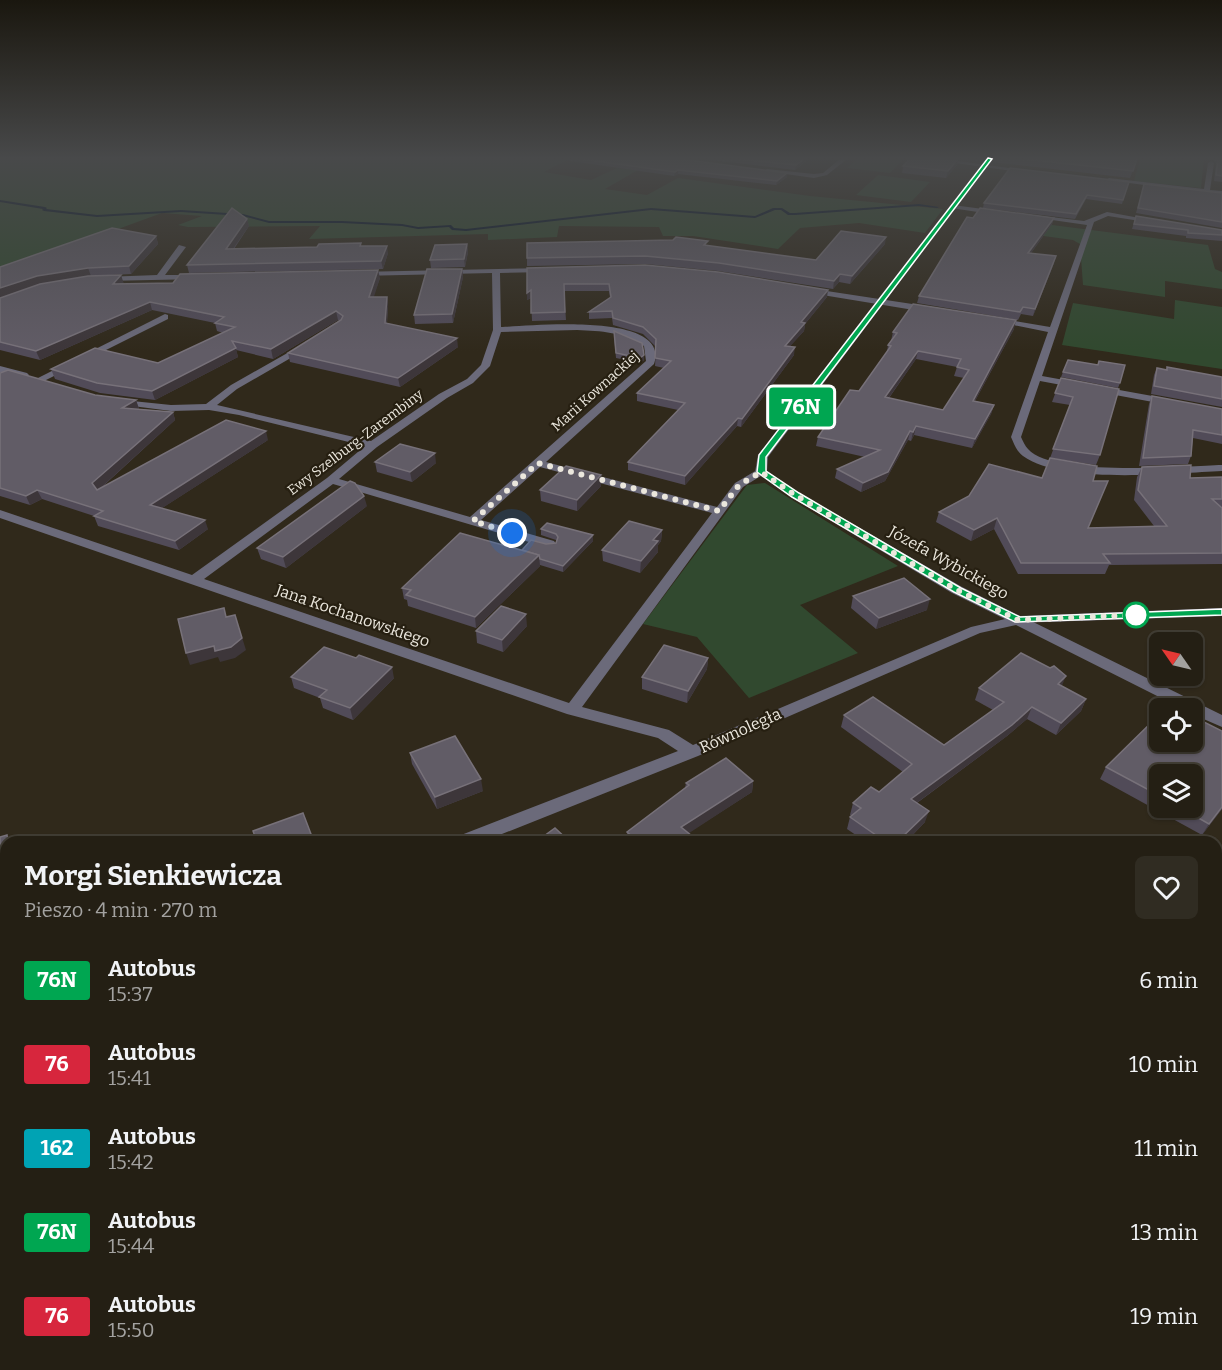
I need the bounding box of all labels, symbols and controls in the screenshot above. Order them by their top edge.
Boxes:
street label: Marii Kownackiej [548,348,643,435]
street label: Ewy Szelburg-Zarembiny [284,386,427,499]
line badge: 76N [766,388,836,426]
text: 76N [781,394,821,420]
your location [497,518,527,548]
street label: Józefa Wybickiego [885,521,1012,603]
street label: Jana Kochanowskiego [272,580,432,651]
unlabelled marker [1123,602,1149,628]
north arrow [1149,632,1203,686]
map controls [1149,632,1203,818]
button: locate [1149,698,1203,752]
street label: Równoległa [696,704,784,757]
button: layers [1149,764,1203,818]
button: heart [1135,856,1198,919]
text: Morgi Sienkiewicza [24,859,282,892]
text: Pieszo · 4 min · 270 m [24,898,217,922]
text: Autobus [108,955,196,982]
text: 76N [37,967,77,993]
text: 6 min [1139,967,1198,994]
text: 15:37 [108,982,152,1006]
text: Autobus [108,1039,196,1066]
text: 76 [45,1051,69,1077]
text: 10 min [1129,1051,1198,1078]
text: 15:41 [108,1066,151,1090]
text: Autobus [108,1123,196,1150]
text: 162 [40,1135,74,1161]
text: 11 min [1134,1135,1198,1162]
text: 15:42 [108,1150,154,1174]
text: Autobus [108,1207,196,1234]
text: 76N [37,1219,77,1245]
text: 13 min [1131,1219,1198,1246]
text: 15:44 [108,1234,154,1258]
text: Autobus [108,1291,196,1318]
text: 76 [45,1303,69,1329]
text: 19 min [1130,1303,1198,1330]
text: 15:50 [108,1318,155,1342]

